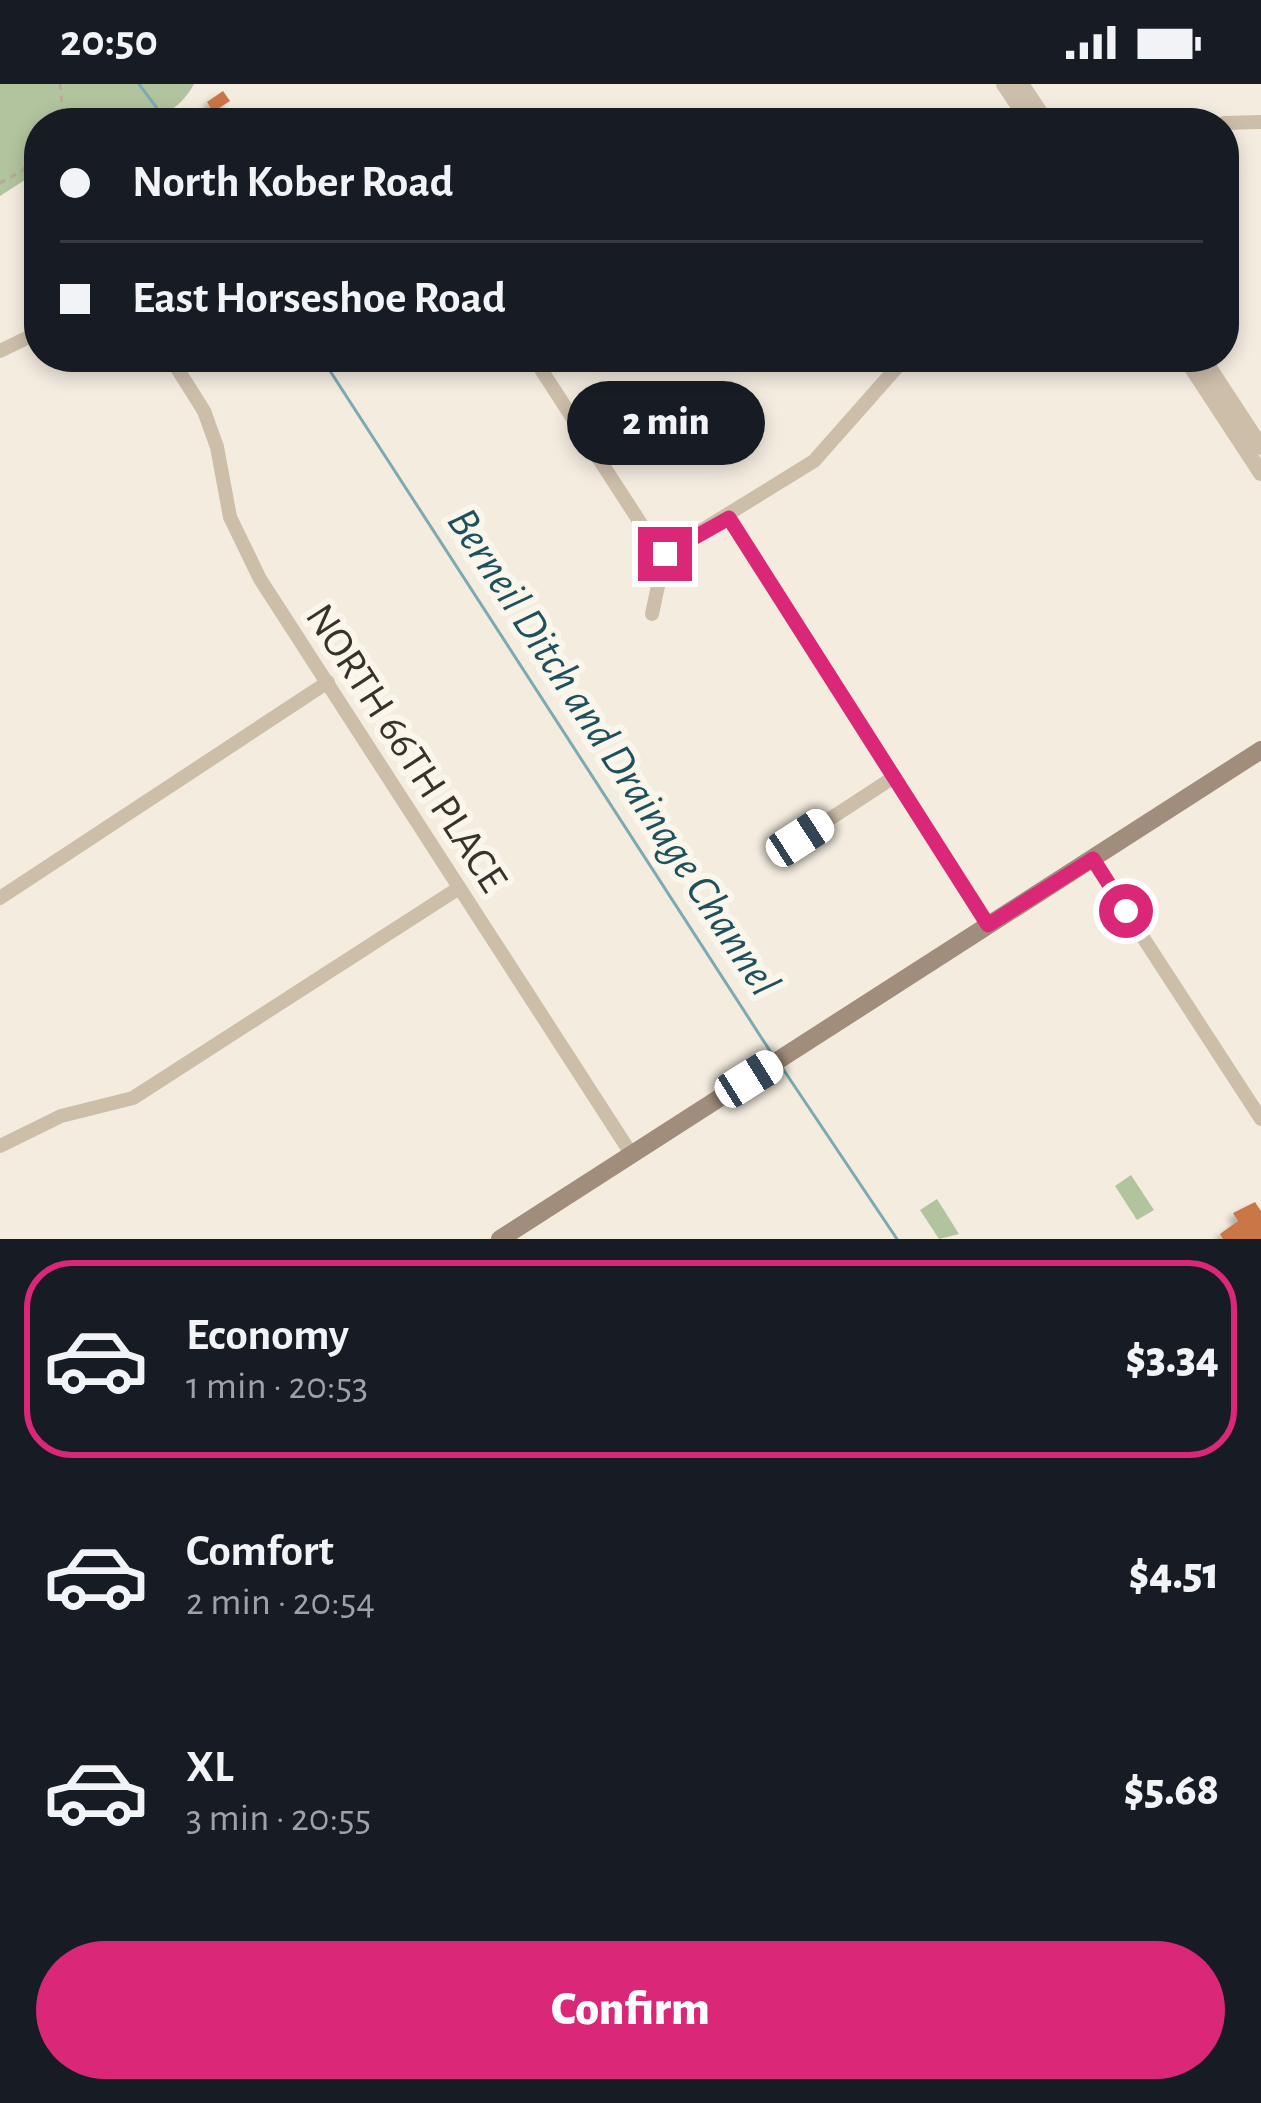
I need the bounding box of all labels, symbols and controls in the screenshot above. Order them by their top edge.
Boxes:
text: 20:50 [60,19,158,64]
text: North Kober Road [132,160,454,205]
text: East Horseshoe Road [132,276,506,321]
callout: 2 min [566,380,764,464]
text: 2 min [622,403,710,442]
water label: Berneil Ditch and Drainage Channel [438,500,787,1004]
route end [638,527,692,581]
street label: NORTH 66TH PLACE [298,597,515,899]
car [760,803,840,873]
route start [1099,884,1153,938]
car [709,1045,789,1113]
icon: car [42,1305,150,1413]
text: Economy [186,1313,349,1358]
text: $3.34 [1125,1336,1219,1381]
text: 1 min · 20:53 [186,1367,368,1406]
icon: car [42,1521,150,1629]
text: Comfort [186,1529,334,1574]
text: $4.51 [1129,1552,1219,1597]
text: 2 min · 20:54 [186,1583,375,1622]
icon: car [42,1737,150,1845]
text: XL [186,1745,234,1790]
text: $5.68 [1124,1768,1219,1813]
text: 3 min · 20:55 [186,1799,371,1838]
button: Confirm [36,1941,1225,2079]

